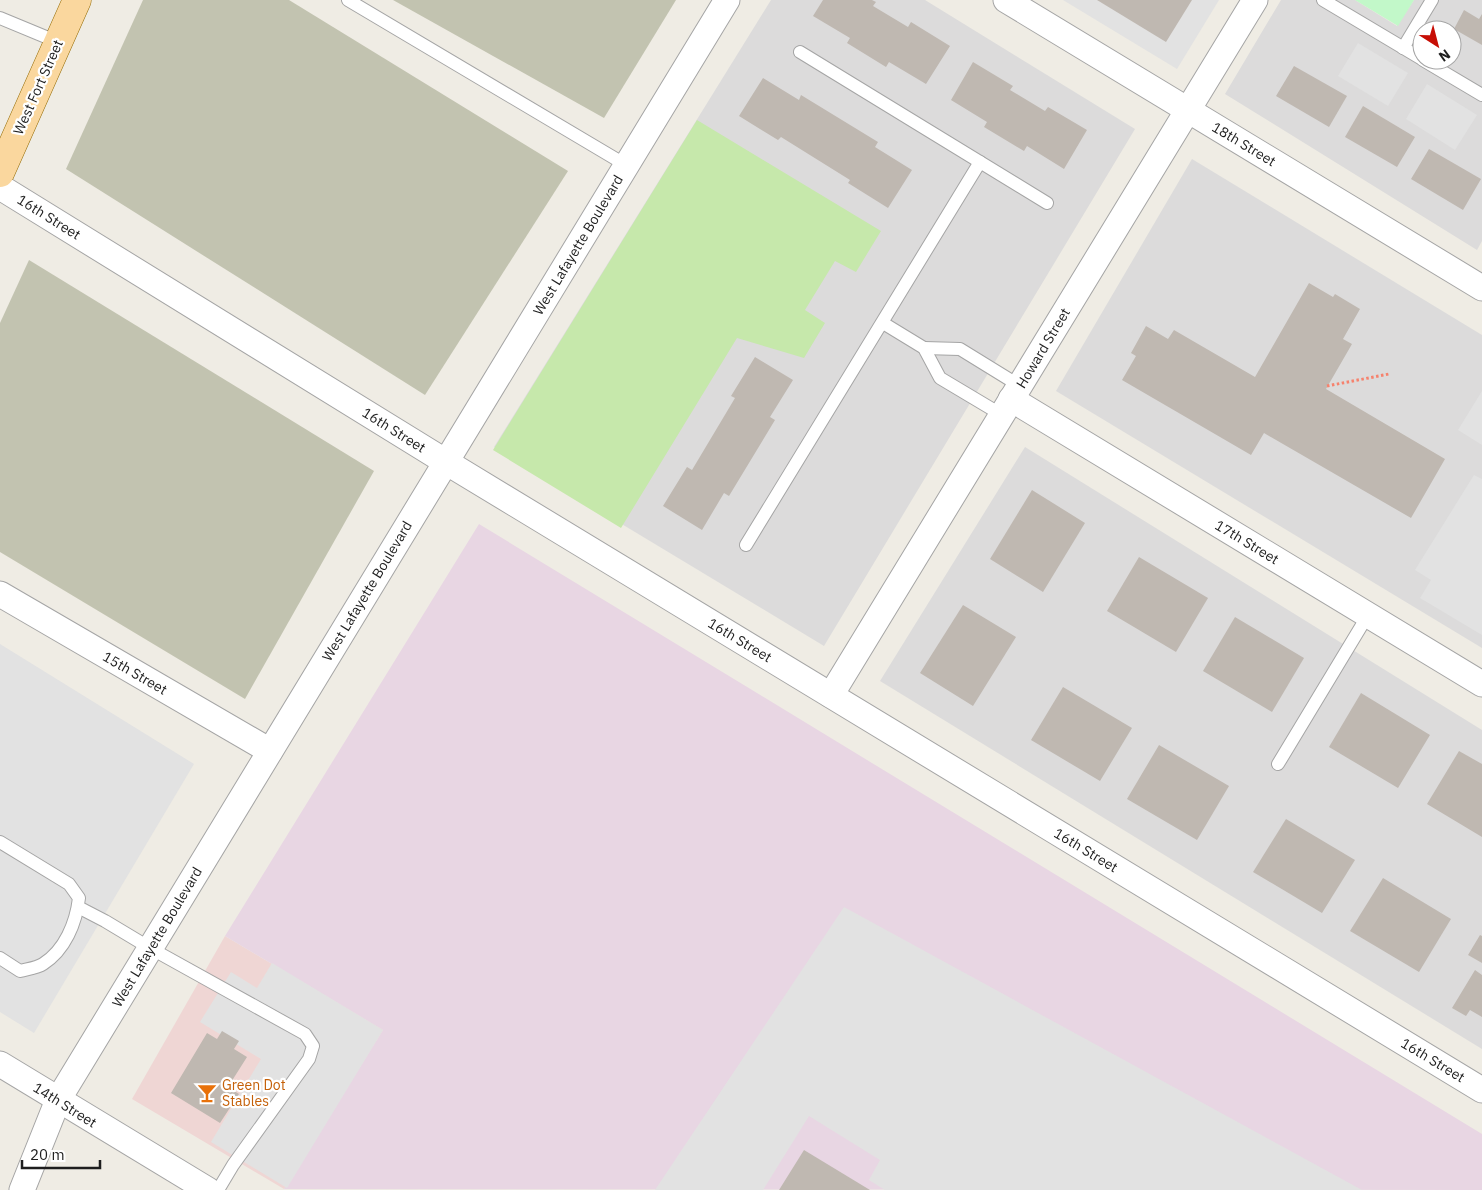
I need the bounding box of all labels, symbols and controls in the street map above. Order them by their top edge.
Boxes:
north arrow [1412,20,1462,70]
street label: West Fort Street [9,37,67,137]
text: N [1435,45,1454,66]
street label: 18th Street [1209,118,1279,170]
street label: West Lafayette Boulevard [529,172,627,318]
street label: 16th Street [14,190,84,244]
street label: Howard Street [1012,304,1074,391]
street label: 16th Street [359,403,429,457]
street label: 17th Street [1212,516,1282,568]
street label: West Lafayette Boulevard [318,518,416,664]
street label: 16th Street [705,614,775,666]
street label: 15th Street [100,647,170,699]
street label: 16th Street [1051,824,1121,876]
street label: West Lafayette Boulevard [108,864,206,1010]
street label: 16th Street [1398,1034,1468,1086]
place label: Green Dot Stables [222,1076,286,1110]
street label: 14th Street [30,1078,100,1132]
bar icon: Green Dot Stables [196,1082,218,1104]
scale bar [22,1138,100,1170]
text: 20 m [30,1145,65,1164]

